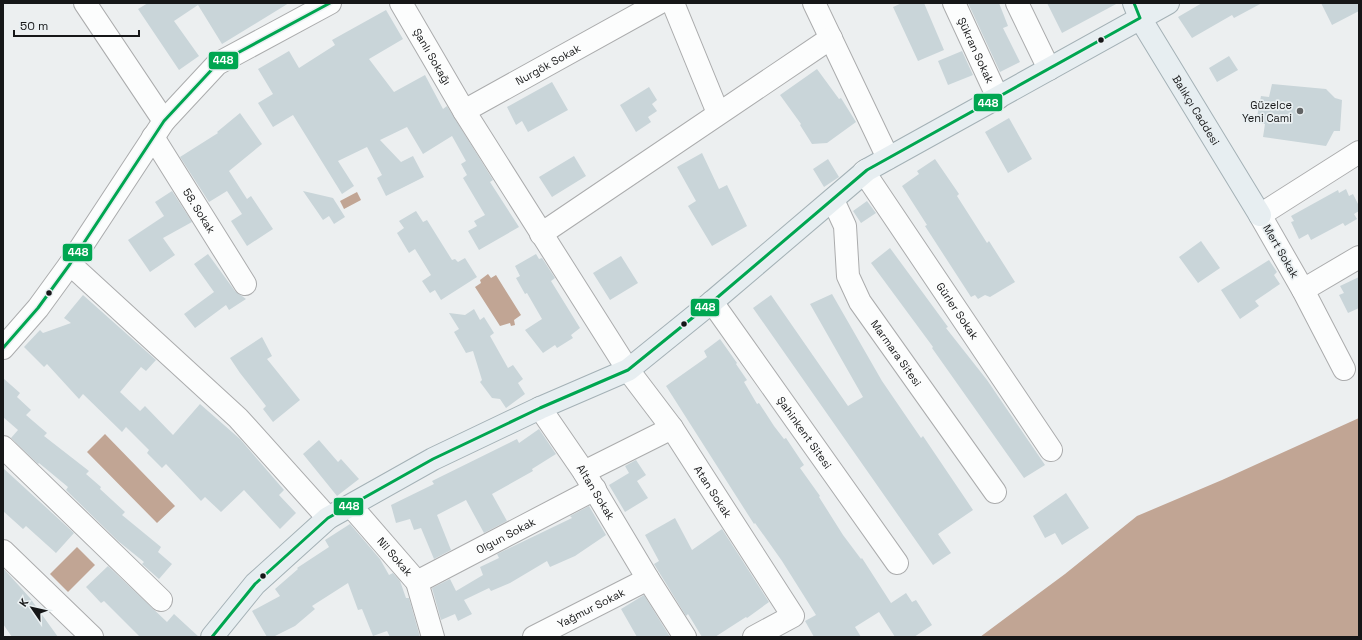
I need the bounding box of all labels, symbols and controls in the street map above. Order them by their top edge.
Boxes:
scale bar [14,12,139,38]
street label: Şükran Sokak [955,15,997,85]
text: 50 m [20,18,48,34]
street label: Şanlı Sokağı [410,26,454,87]
unlabelled marker [1096,35,1106,45]
street label: Nurgök Sokak [513,41,583,88]
line badge: 448 [208,51,239,70]
text: 448 [213,53,234,67]
street label: Balıkçı Caddesi [1170,73,1223,148]
line badge: 448 [973,93,1003,112]
text: 448 [978,96,999,110]
place label: Güzelce Yeni Cami [1242,98,1292,125]
marker: Güzelce Yeni Cami [1295,106,1305,116]
street label: 58. Sokak [180,186,218,236]
street label: Mert Sokak [1260,222,1302,280]
line badge: 448 [62,243,93,262]
text: 448 [68,245,89,259]
street label: Gürler Sokak [933,280,982,342]
unlabelled marker [44,288,54,298]
line badge: 448 [690,298,720,317]
text: 448 [695,300,716,314]
street label: Marmara Sitesi [868,317,925,389]
unlabelled marker [679,319,689,329]
street label: Şahinkent Sitesi [774,394,835,472]
street label: Altan Sokak [574,462,618,522]
street label: Atan Sokak [691,463,735,520]
line badge: 448 [333,497,364,516]
text: 448 [339,499,360,513]
street label: Olgun Sokak [474,514,538,557]
street label: Nil Sokak [374,534,416,579]
unlabelled marker [258,571,268,581]
street label: Yağmur Sokak [555,585,627,631]
north arrow [12,588,52,628]
text: K [16,596,32,609]

